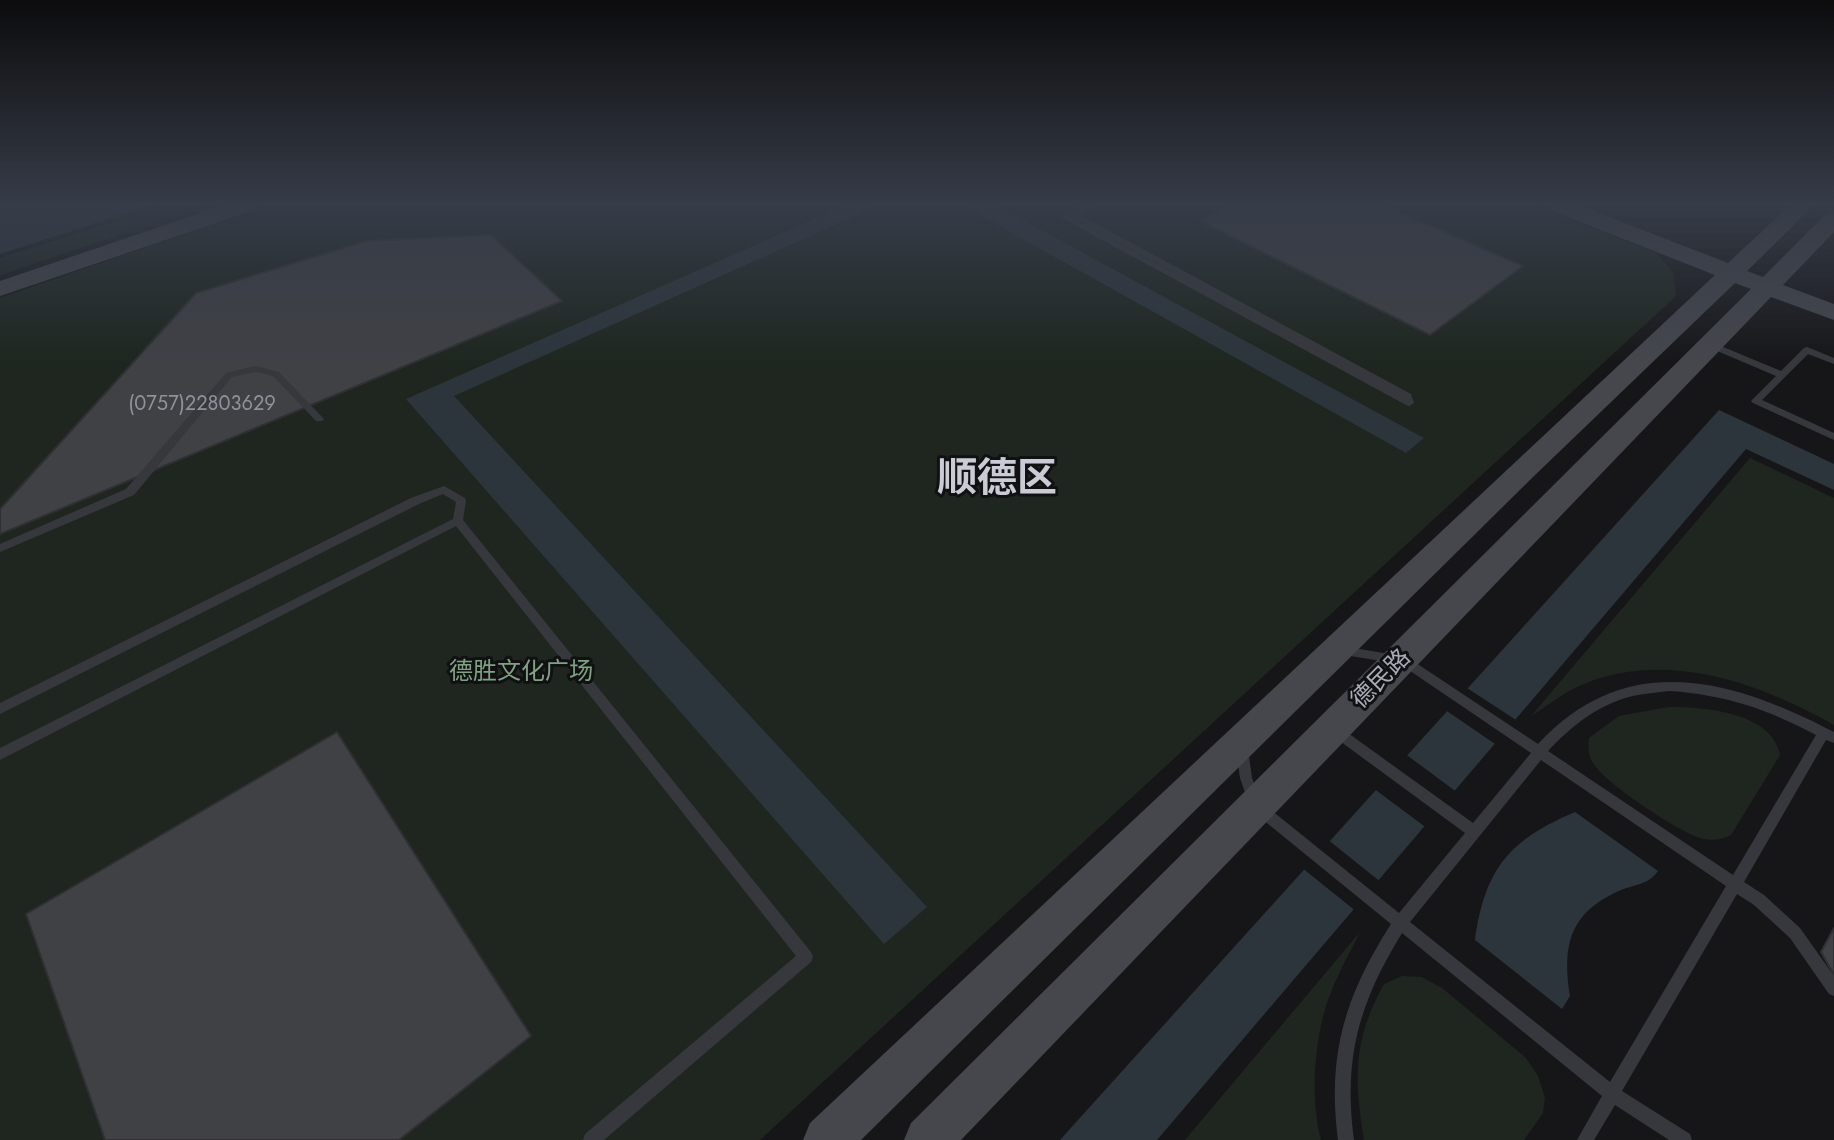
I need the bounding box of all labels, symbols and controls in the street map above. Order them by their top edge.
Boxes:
house number: (0757)22803629 [128,393,276,417]
district label: 顺德区 [937,457,1057,505]
street label: 德民路 [1346,644,1418,716]
park label: 德胜文化广场 [449,659,593,687]

